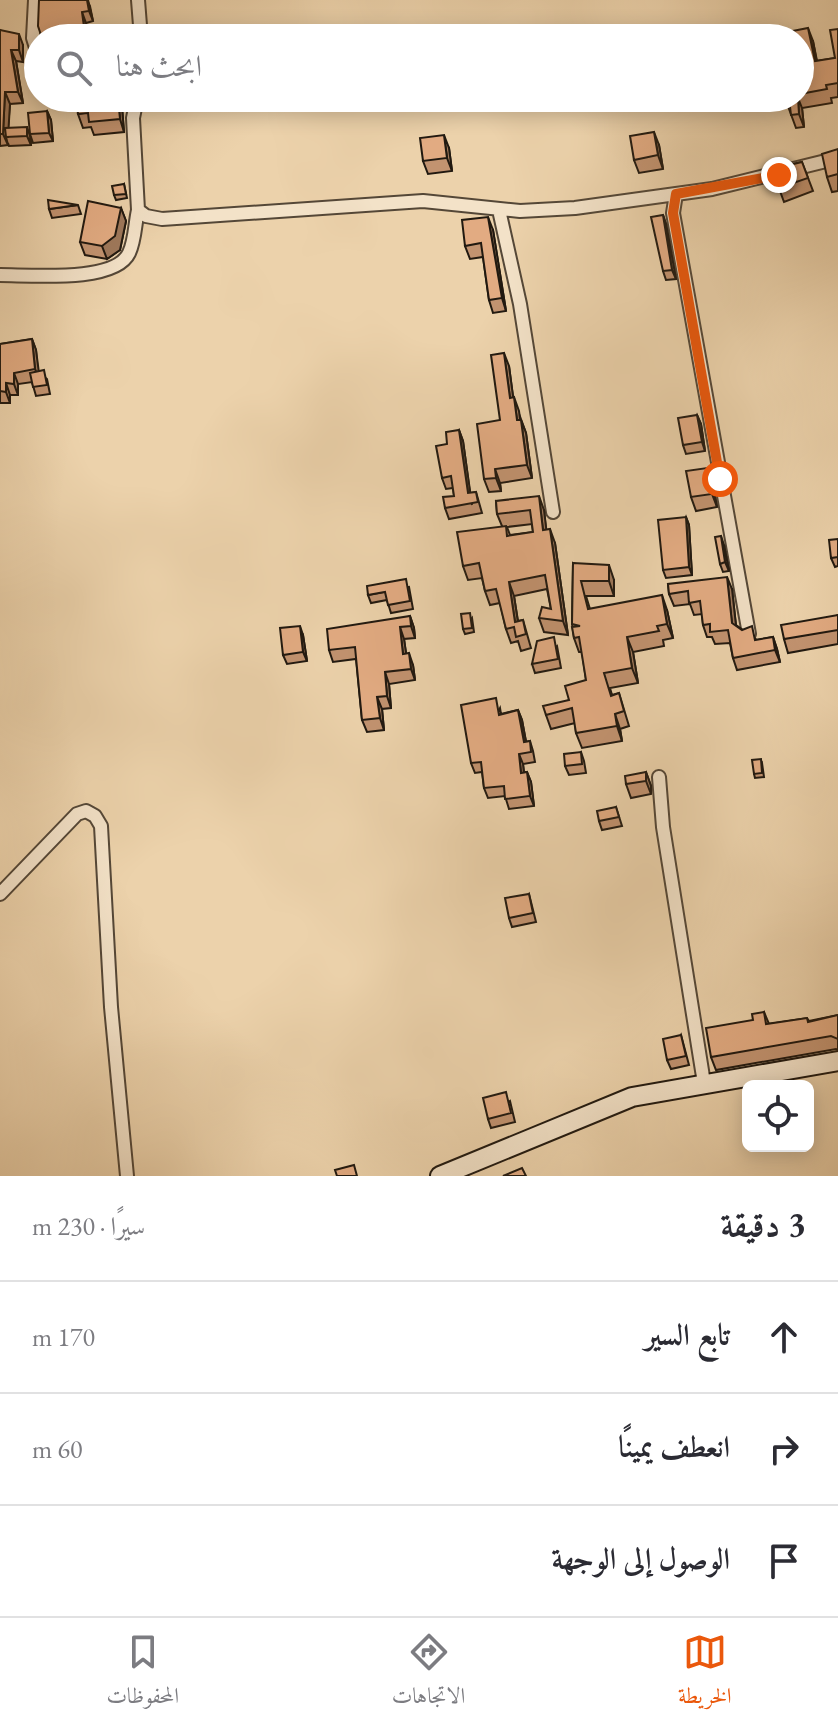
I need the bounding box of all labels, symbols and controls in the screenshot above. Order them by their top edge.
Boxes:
search box [24,24,814,112]
icon: search [52,46,96,90]
text: ابحث هنا [116,46,202,85]
route end [761,157,797,193]
route start [702,461,738,497]
map controls [742,1080,814,1152]
button: locate [742,1080,814,1152]
text: 3 دقيقة [721,1202,806,1246]
text: سيرًا · 230 m [32,1209,145,1243]
text: تابع السير [645,1315,730,1354]
icon: ahead [762,1315,806,1359]
text: 170 m [32,1320,95,1354]
text: انعطف يمينًا [618,1427,730,1466]
icon: right [762,1427,806,1471]
text: 60 m [32,1432,82,1466]
text: الوصول إلى الوجهة [551,1539,730,1578]
icon: arrive [762,1539,806,1583]
tab: المحفوظات [106,1630,179,1717]
tab: الاتجاهات [392,1630,465,1717]
tab: الخريطة [678,1630,732,1717]

